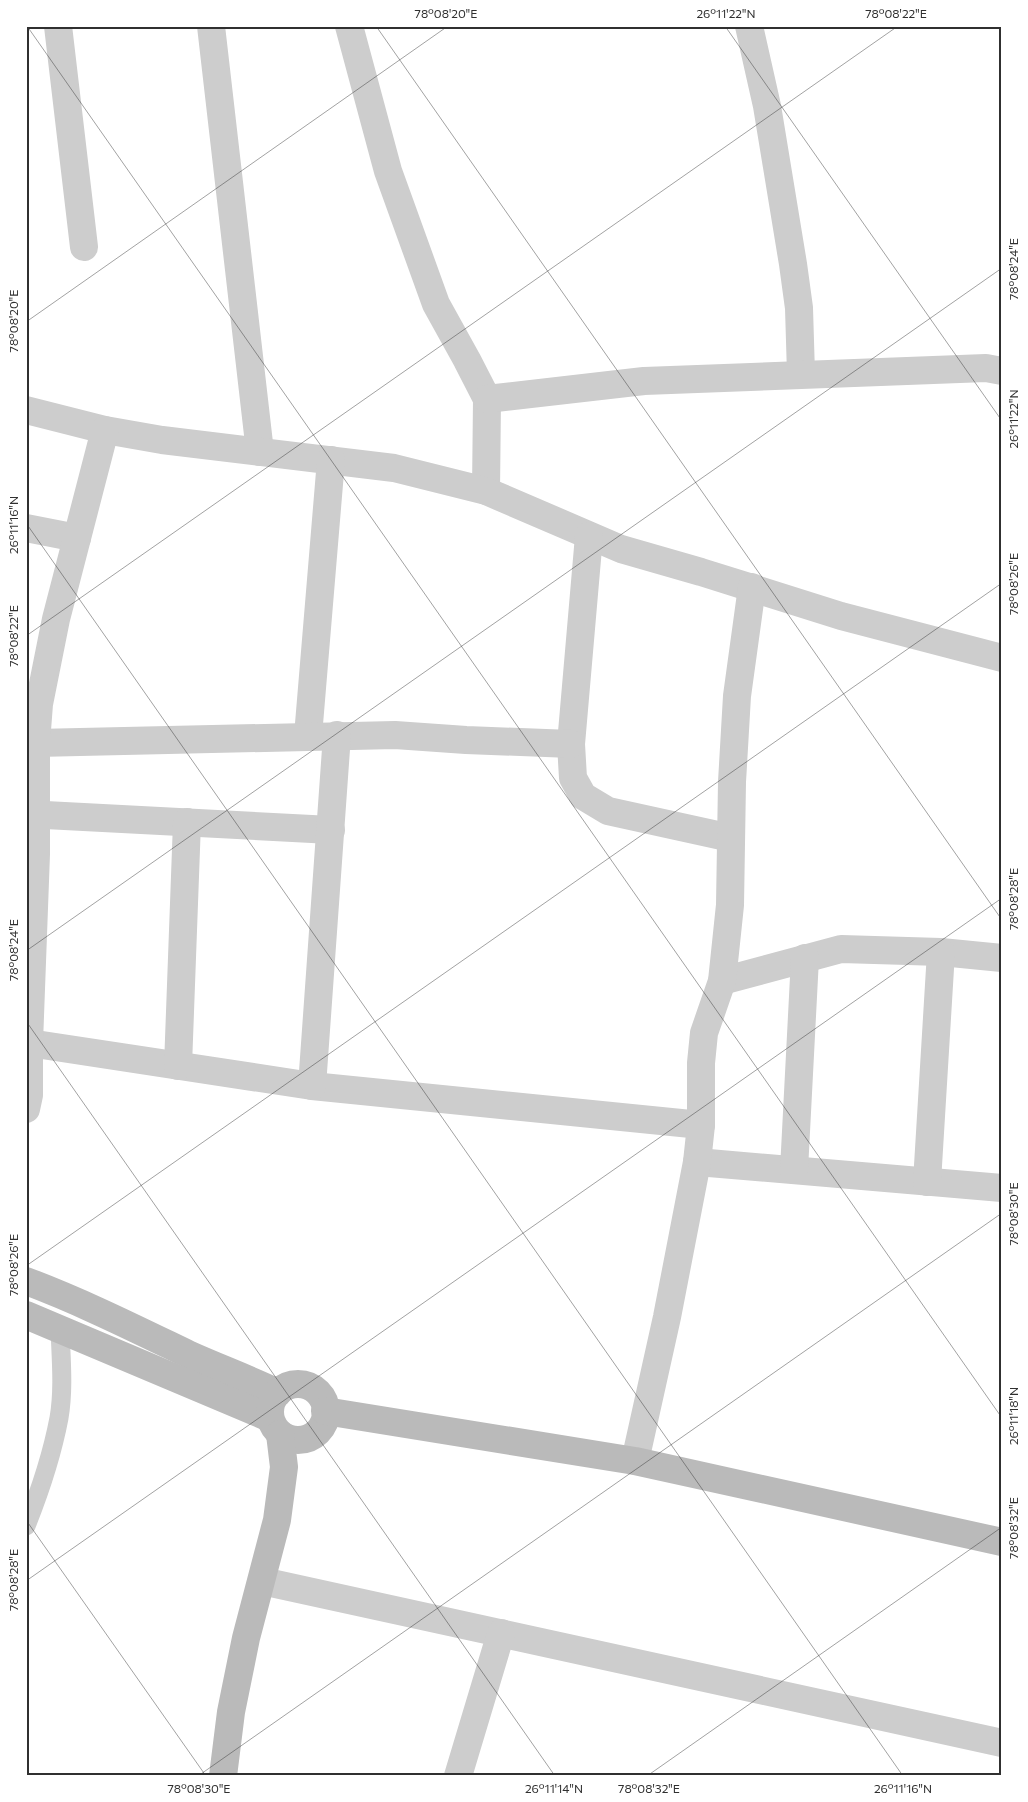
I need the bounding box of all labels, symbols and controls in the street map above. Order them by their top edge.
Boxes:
text: 78°08'20"E [415,6,477,20]
text: 26°11'22"N [696,6,756,20]
text: 78°08'22"E [865,6,927,20]
text: 78°08'24"E [1006,238,1020,300]
text: 78°08'20"E [6,290,20,352]
text: 26°11'22"N [1006,389,1020,449]
text: 26°11'16"N [6,496,20,554]
text: 78°08'26"E [1006,553,1020,615]
text: 78°08'22"E [6,605,20,667]
text: 78°08'28"E [1006,868,1020,930]
text: 78°08'24"E [6,919,20,981]
text: 78°08'30"E [1006,1182,1020,1246]
text: 78°08'26"E [6,1234,20,1296]
text: 26°11'18"N [1006,1387,1020,1445]
text: 78°08'32"E [1006,1497,1020,1559]
text: 78°08'28"E [6,1549,20,1611]
text: 78°08'30"E [167,1781,231,1795]
text: 26°11'14"N [525,1781,583,1795]
text: 78°08'32"E [618,1781,680,1795]
text: 26°11'16"N [874,1781,932,1795]

